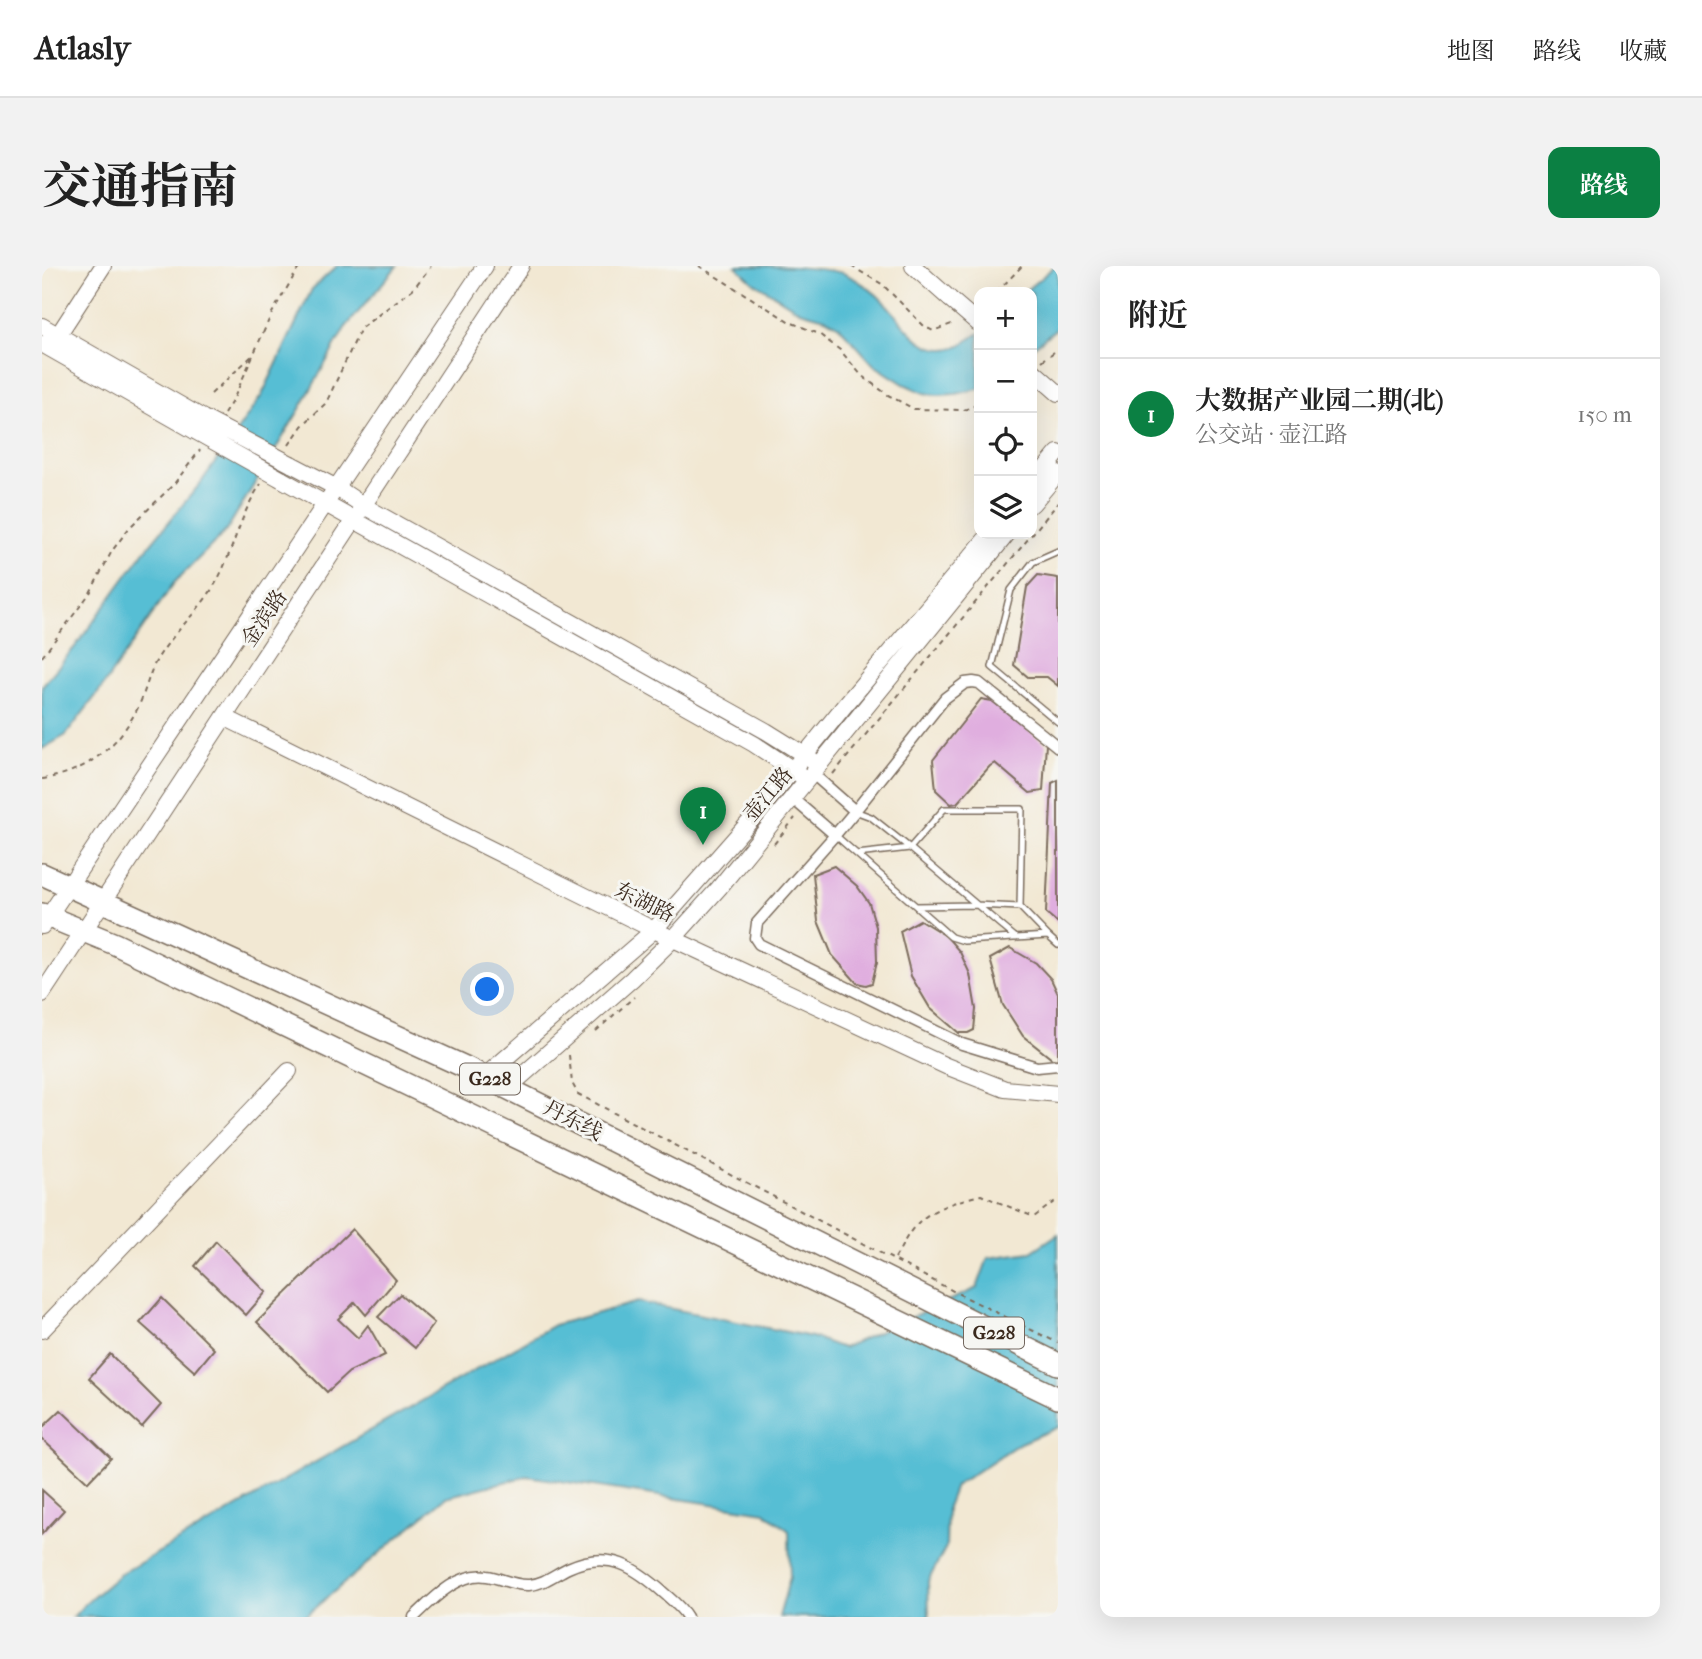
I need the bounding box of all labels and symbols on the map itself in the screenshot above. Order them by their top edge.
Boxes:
street label: 金滨路 [236,585,292,651]
street label: 壶江路 [739,762,797,826]
pin: 1 [680,787,726,845]
street label: 东湖路 [611,877,679,927]
your location [470,972,504,1006]
road number: G228 [460,1064,520,1094]
street label: 丹东线 [539,1095,607,1145]
road number: G228 [964,1317,1024,1348]

